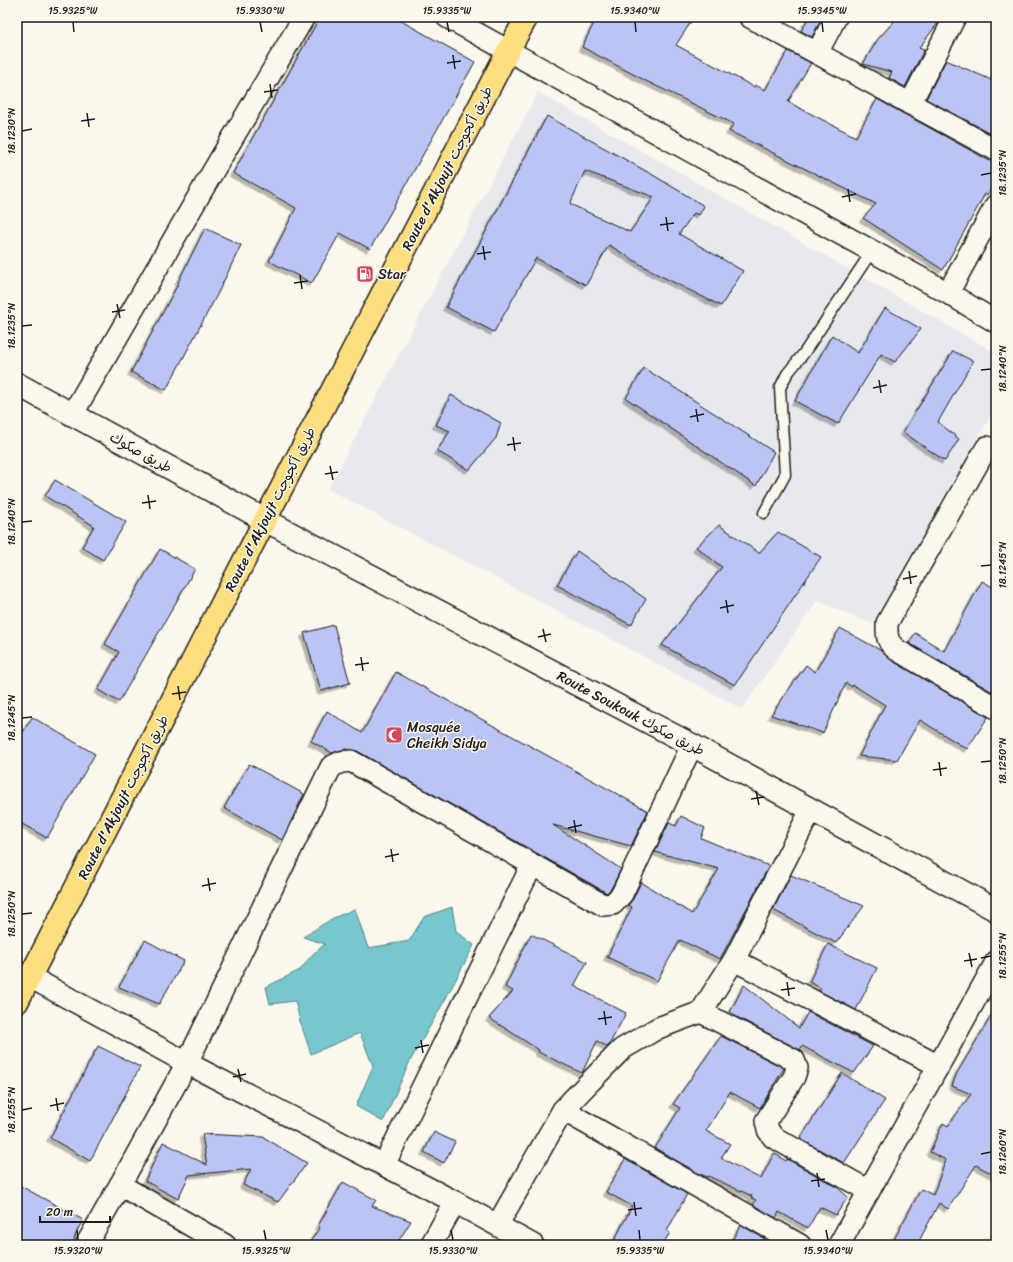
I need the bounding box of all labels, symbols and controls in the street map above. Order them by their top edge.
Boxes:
text: 15.9325°W [49,2,98,20]
text: 15.9330°W [236,2,285,20]
text: 15.9335°W [423,2,472,20]
text: 15.9340°W [610,2,660,20]
text: 15.9345°W [797,2,847,20]
street label: Route d'Akjoujt طريق أكجوجت [395,81,500,255]
text: 18.1230°N [3,108,21,154]
text: 18.1235°N [994,150,1012,196]
place label: Star [378,262,407,287]
fuel station icon: Star [355,264,375,284]
text: 18.1235°N [3,303,21,349]
text: 18.1240°N [994,345,1012,393]
street label: Route d'Akjoujt طريق أكجوجت [218,422,323,596]
street label: طريق صكوك [105,425,177,480]
text: 18.1240°N [3,498,21,546]
text: 18.1245°N [994,541,1012,588]
street label: Route Soukouk طريق صكوك [552,664,709,763]
text: 18.1245°N [3,694,21,741]
street label: Route d'Akjoujt طريق أكجوجت [71,710,176,884]
place label: Mosquée Cheikh Sidya [407,715,487,756]
mosque icon: Mosquée Cheikh Sidya [384,725,404,745]
text: 18.1250°N [994,737,1012,785]
text: 18.1250°N [3,890,21,938]
text: 18.1255°N [994,933,1012,979]
text: 18.1255°N [3,1087,21,1133]
text: 18.1260°N [994,1129,1012,1175]
scale bar [40,1198,110,1224]
text: 20 m [46,1201,73,1223]
text: 15.9320°W [53,1242,103,1260]
text: 15.9325°W [242,1242,291,1260]
text: 15.9330°W [429,1242,478,1260]
text: 15.9335°W [616,1242,665,1260]
text: 15.9340°W [803,1242,853,1260]

